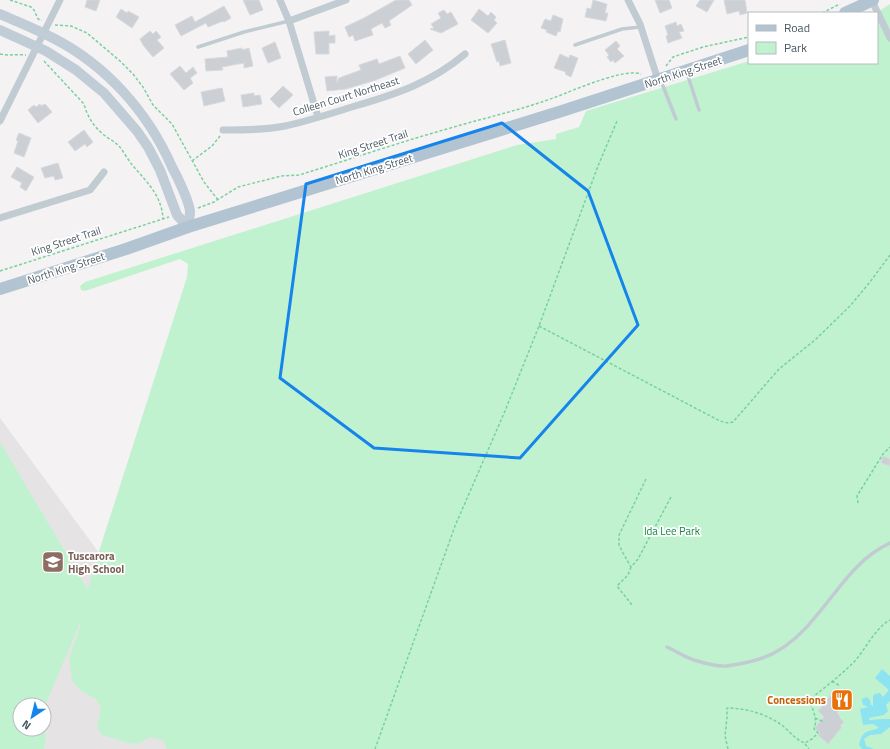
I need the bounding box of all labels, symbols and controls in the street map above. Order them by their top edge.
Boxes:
legend [748,12,878,64]
text: Road [784,18,810,37]
text: Park [784,38,807,57]
street label: North King Street [642,52,724,92]
street label: Colleen Court Northeast [291,72,401,120]
street label: King Street Trail [336,125,410,163]
street label: North King Street [333,150,415,188]
street label: King Street Trail [29,222,103,260]
street label: North King Street [25,248,107,288]
park label: Ida Lee Park [644,523,701,539]
place label: Tuscarora High School [68,548,124,577]
school or university icon: Tuscarora High School [40,549,66,575]
restaurant icon: Concessions [829,687,855,713]
place label: Concessions [767,692,826,708]
north arrow [12,697,52,737]
text: N [19,716,34,734]

